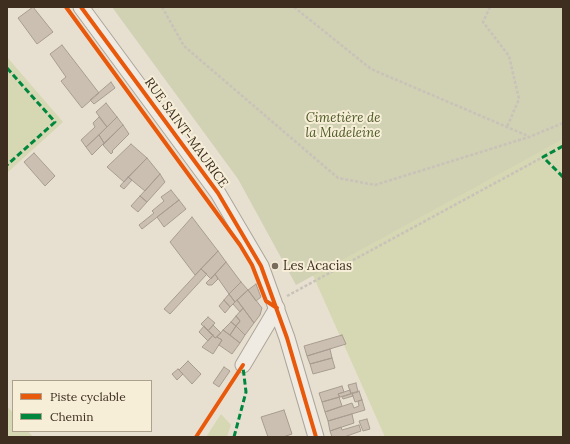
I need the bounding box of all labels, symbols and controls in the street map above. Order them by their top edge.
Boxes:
street label: RUE SAINT-MAURICE [141,75,231,191]
park label: Cimetière de la Madeleine [306,110,380,141]
place label: Les Acacias [283,258,352,274]
marker: Les Acacias [270,261,280,271]
legend [12,380,152,432]
text: Piste cyclable [50,389,126,404]
text: Chemin [50,409,93,424]

